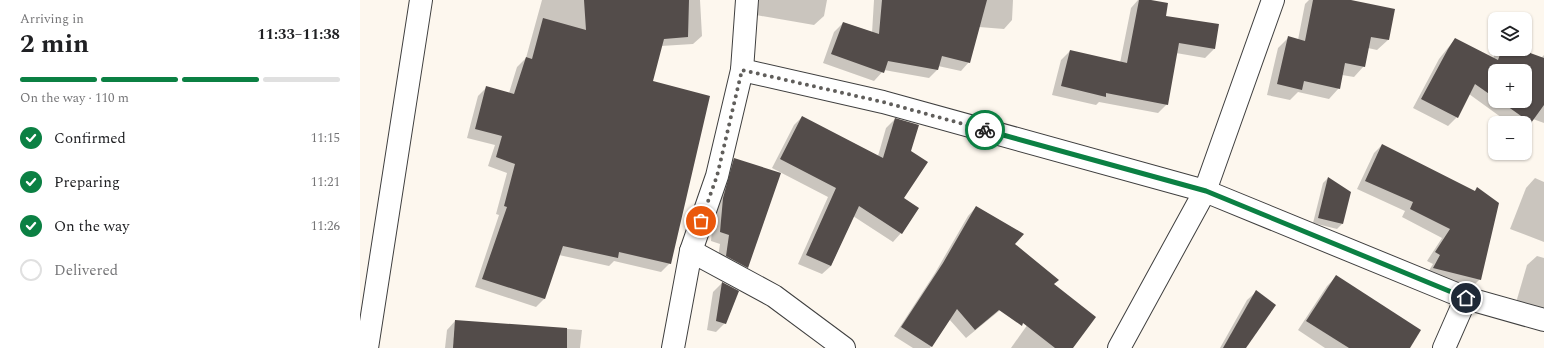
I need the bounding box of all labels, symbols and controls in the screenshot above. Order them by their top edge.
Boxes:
text: Arriving in [20,9,84,29]
map controls [1488,12,1532,160]
button: layers [1488,12,1532,56]
text: 11:33–11:38 [257,23,340,46]
text: 2 min [20,24,89,64]
button: + [1488,64,1532,108]
text: On the way · 110 m [20,88,129,108]
courier [965,110,1005,150]
button: − [1488,116,1532,160]
icon: bike [974,119,996,141]
icon: check [20,127,42,149]
text: Confirmed [54,127,126,150]
text: 11:15 [311,128,340,148]
icon: check [20,171,42,193]
text: Preparing [54,171,120,194]
text: 11:21 [311,172,340,192]
pin [684,204,718,238]
icon: bag [690,210,712,232]
icon: check [20,215,42,237]
text: On the way [54,215,129,238]
text: 11:26 [311,216,340,236]
text: Delivered [54,259,118,282]
pin [1449,281,1483,315]
icon: home [1455,287,1477,309]

